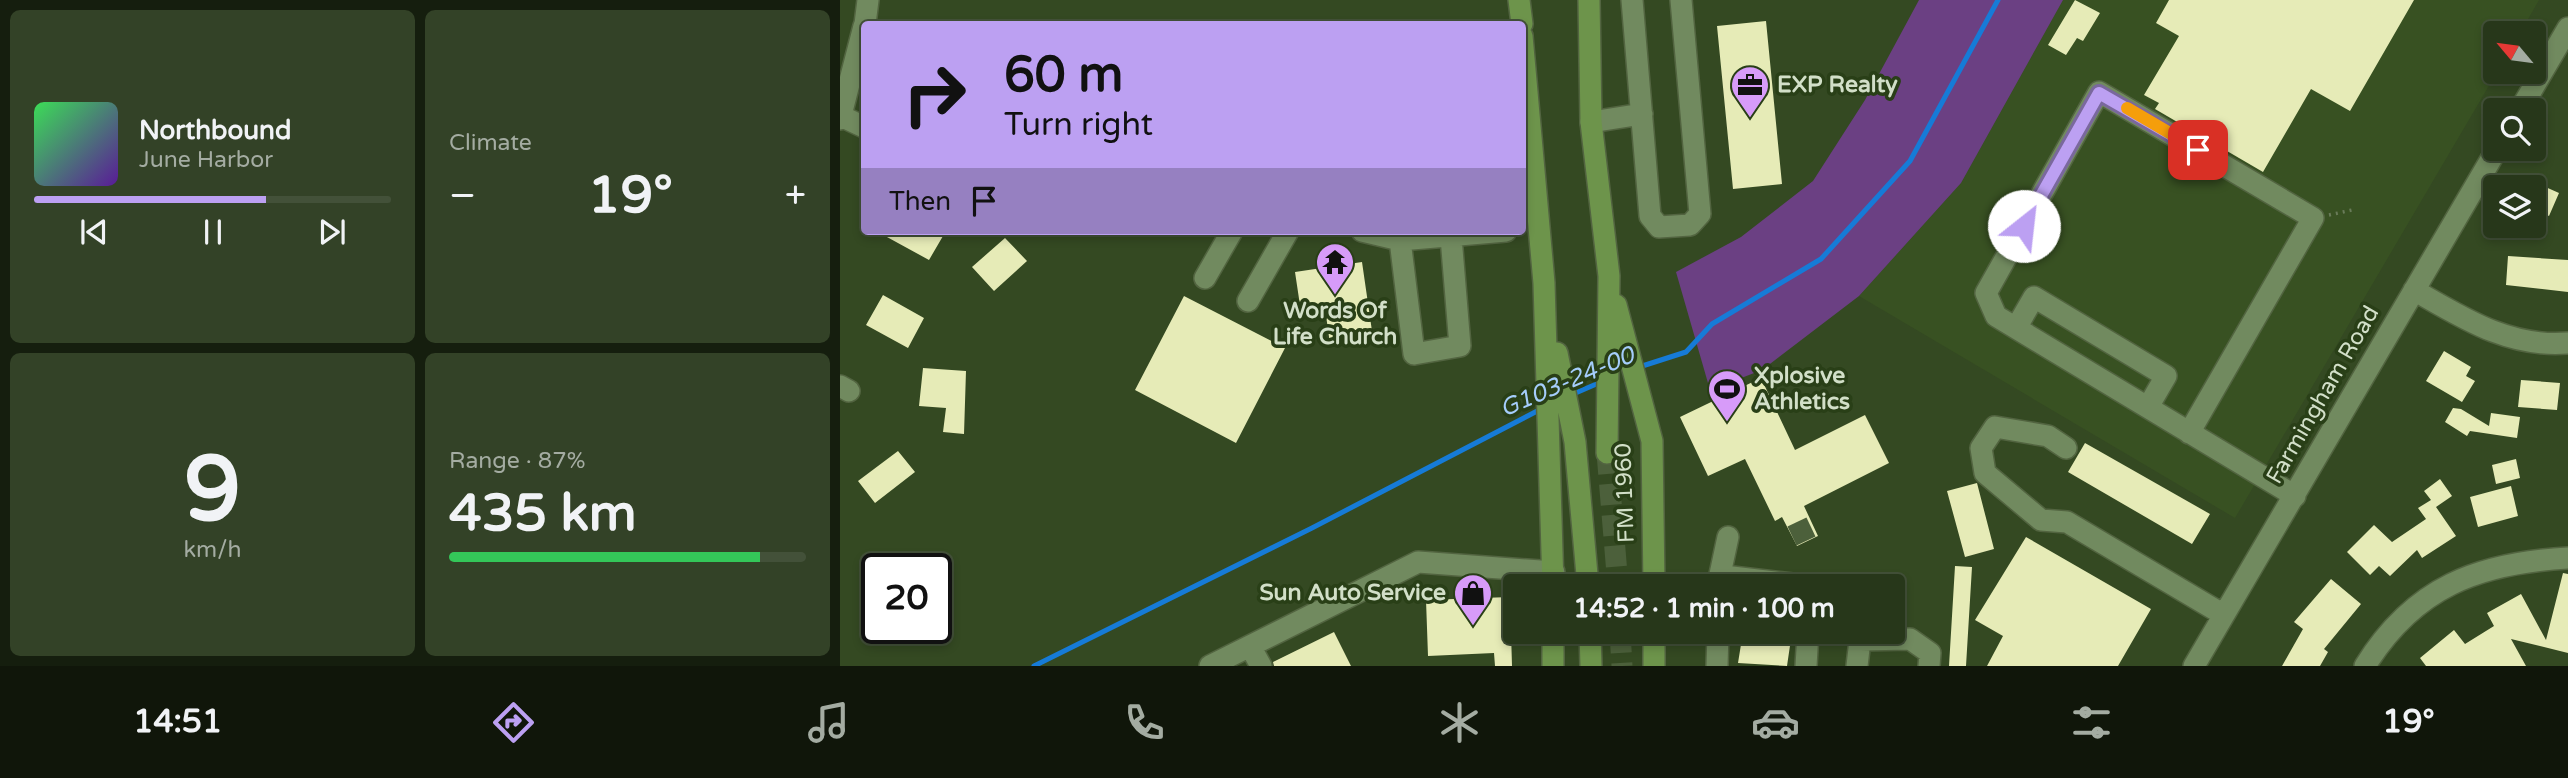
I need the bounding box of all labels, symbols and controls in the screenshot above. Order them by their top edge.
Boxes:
north arrow [2483,21,2546,84]
map controls [2483,21,2546,238]
text: 60 m [1004,46,1123,105]
icon: right [889,49,980,140]
office icon: EXP Realty [1729,64,1771,119]
place label: EXP Realty [1777,71,1898,99]
button: search [2483,98,2546,161]
text: Turn right [1004,106,1153,144]
text: Northbound [139,115,291,146]
pin [2168,120,2228,180]
text: Climate [449,129,532,157]
icon: arrive [2179,131,2217,169]
text: June Harbor [139,146,273,174]
text: 19° [588,164,673,227]
text: − [449,173,476,219]
text: + [785,173,806,219]
button: layers [2483,175,2546,238]
icon: arrive [965,182,1003,220]
text: Then [889,186,951,217]
position arrow [1987,189,2061,263]
icon: previous [75,213,113,251]
icon: pause [194,213,232,251]
icon: next [313,213,351,251]
temple icon: Words Of Life Church [1314,241,1356,296]
place label: Words Of Life Church [1273,297,1397,351]
street label: Farmingham Road [2261,301,2385,489]
water label: G103-24-00 [1495,340,1640,423]
place label: Xplosive Athletics [1754,362,1850,416]
sports icon: Xplosive Athletics [1706,368,1748,423]
text: 9 [184,435,241,545]
street label: FM 1960 [1609,443,1641,543]
text: Range · 87% [449,447,585,475]
text: 435 km [449,482,637,545]
text: km/h [184,536,241,564]
speed limit sign: 20 [861,553,952,644]
shop icon: Sun Auto Service [1452,572,1494,627]
place label: Sun Auto Service [1260,579,1446,607]
text: 14:52 · 1 min · 100 m [1573,593,1835,624]
icon: directions [489,698,538,747]
icon: music [804,698,853,747]
icon: phone [1120,698,1169,747]
icon: climate [1435,698,1484,747]
icon: car [1751,698,1800,747]
icon: filters [2067,698,2116,747]
text: 14:51 [133,703,222,741]
text: 19° [2382,703,2435,741]

